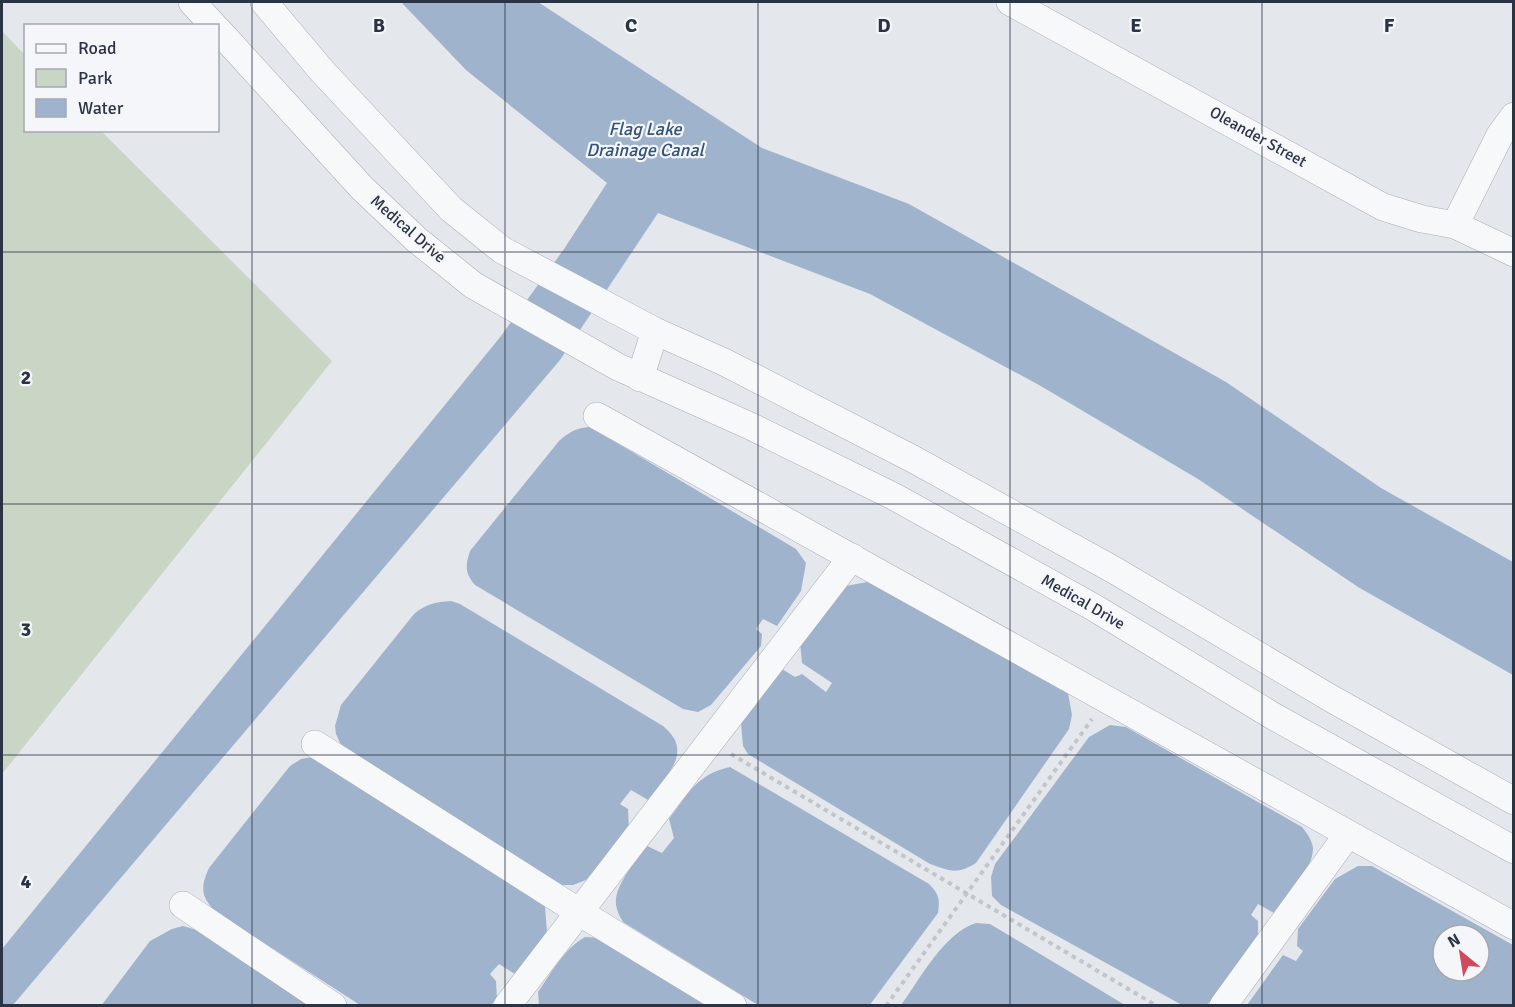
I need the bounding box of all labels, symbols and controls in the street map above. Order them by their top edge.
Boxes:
text: B [373,13,385,38]
text: C [625,13,637,38]
text: D [877,13,891,38]
text: E [1130,13,1142,38]
text: F [1384,13,1395,38]
legend [24,24,219,132]
text: Road [78,37,117,59]
text: Park [78,67,113,89]
text: Water [78,97,124,119]
street label: Oleander Street [1206,102,1310,172]
water label: Flag Lake Drainage Canal [586,118,706,161]
street label: Medical Drive [366,191,450,267]
text: 2 [21,365,31,390]
street label: Medical Drive [1038,570,1128,634]
text: 3 [21,617,31,642]
text: 4 [21,869,32,894]
north arrow [1431,923,1491,983]
text: N [1444,929,1464,952]

